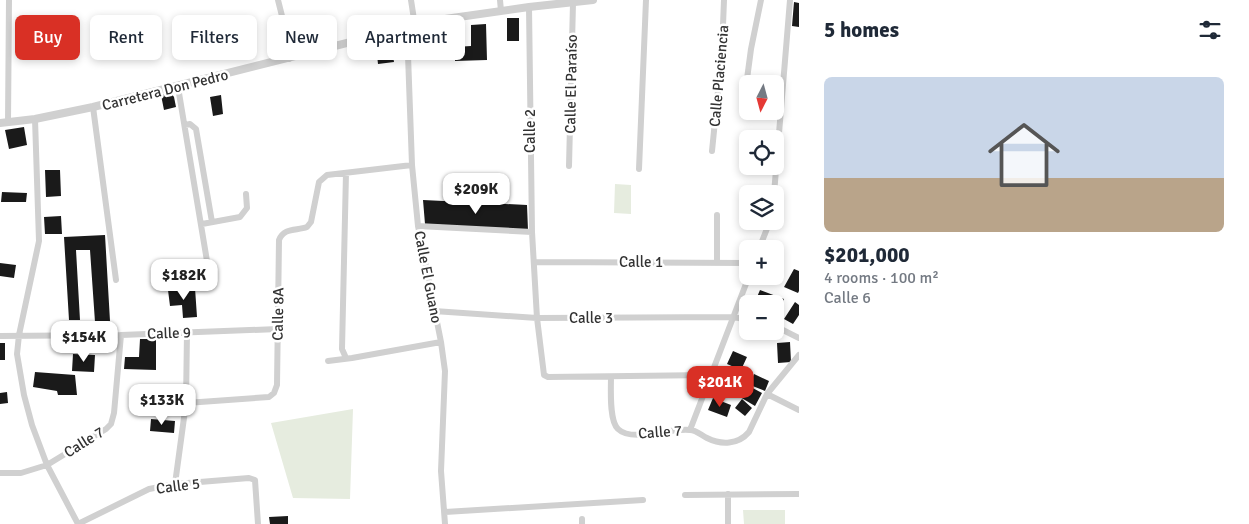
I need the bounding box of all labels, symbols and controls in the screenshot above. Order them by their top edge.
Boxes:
chip: Buy [15,15,80,60]
chip: Rent [90,15,162,60]
chip: Filters [172,15,257,60]
chip: New [267,15,337,60]
chip: Apartment [347,15,465,60]
icon: filters [1196,16,1224,44]
text: 5 homes [824,17,899,43]
street label: Calle Placiencia [706,24,732,128]
street label: Calle El Paraíso [561,34,581,134]
street label: Carretera Don Pedro [100,66,230,114]
north arrow [739,75,784,120]
map controls [739,75,784,340]
street label: Calle 2 [521,109,539,153]
icon: home [979,110,1069,200]
button: locate [739,130,784,175]
pin: $209K [441,172,511,215]
text: $209K [454,179,498,199]
button: layers [739,185,784,230]
street label: Calle El Guano [410,229,446,325]
button: + [739,240,784,285]
text: $201,000 [824,242,910,268]
street label: Calle 1 [619,253,663,271]
pin: $182K [149,258,219,301]
text: $182K [162,265,206,285]
text: 4 rooms · 100 m² [824,268,939,288]
street label: Calle 8A [269,287,287,341]
text: Calle 6 [824,288,871,308]
button: − [739,295,784,340]
street label: Calle 3 [569,309,613,327]
pin: $154K [49,320,119,363]
street label: Calle 9 [147,323,191,343]
text: $154K [62,327,106,347]
pin: $201K [685,366,755,408]
text: $201K [698,372,742,392]
pin: $133K [127,384,197,426]
text: $133K [140,390,184,410]
street label: Calle 7 [637,421,683,443]
street label: Calle 7 [61,423,107,461]
street label: Calle 5 [155,474,201,498]

